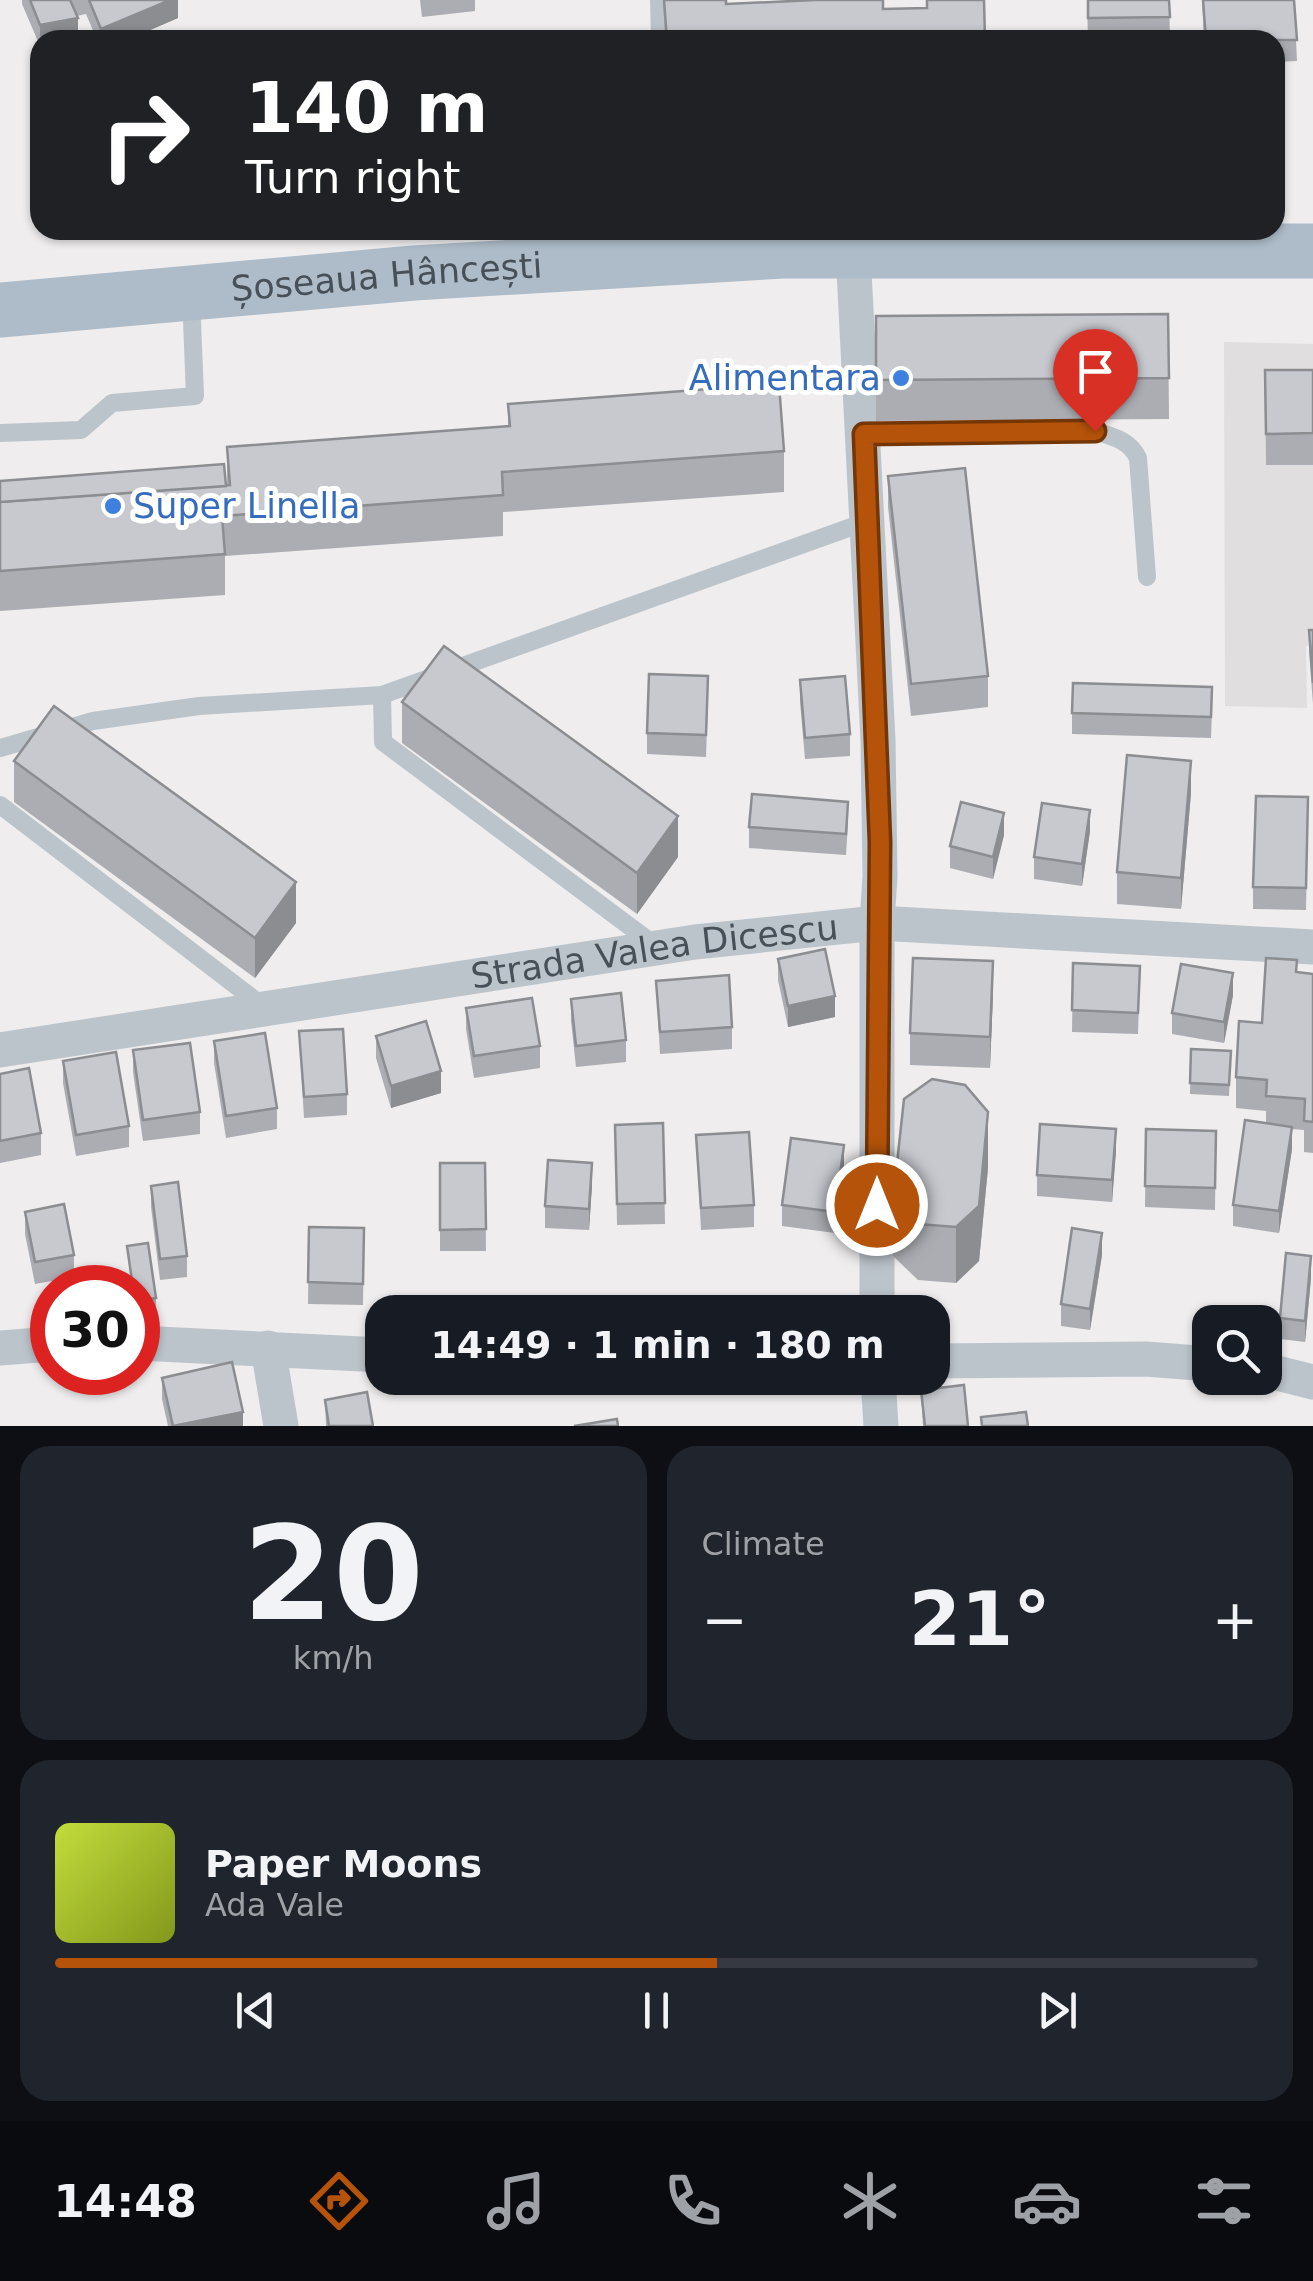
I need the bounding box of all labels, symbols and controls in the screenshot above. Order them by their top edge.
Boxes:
text: 140 m [245,67,488,149]
icon: right [80,70,210,200]
text: Turn right [245,151,460,204]
street label: Șoseaua Hâncești [229,245,543,310]
pin [1053,329,1138,432]
icon: arrive [1068,344,1123,399]
place label: Alimentara [689,358,881,398]
marker: Alimentara [890,367,912,389]
place label: Super Linella [133,486,361,526]
marker: Super Linella [102,495,124,517]
street label: Strada Valea Dicescu [468,907,840,997]
position arrow [825,1153,929,1257]
speed limit sign: 30 [30,1265,160,1395]
map controls [1192,1305,1282,1395]
button: search [1192,1305,1282,1395]
text: 14:49 · 1 min · 180 m [430,1323,885,1367]
text: 20 [243,1498,424,1650]
text: Climate [702,1525,825,1563]
text: 21° [909,1575,1051,1663]
text: − [702,1588,748,1652]
text: + [1212,1588,1258,1652]
text: km/h [293,1639,374,1677]
text: Paper Moons [205,1842,482,1886]
text: Ada Vale [205,1886,344,1924]
icon: previous [228,1983,283,2038]
icon: pause [629,1983,684,2038]
icon: next [1030,1983,1085,2038]
icon: directions [304,2166,374,2236]
icon: music [481,2166,551,2236]
icon: phone [658,2166,728,2236]
icon: climate [835,2166,905,2236]
icon: car [1012,2166,1082,2236]
icon: filters [1189,2166,1259,2236]
text: 14:48 [54,2175,197,2228]

